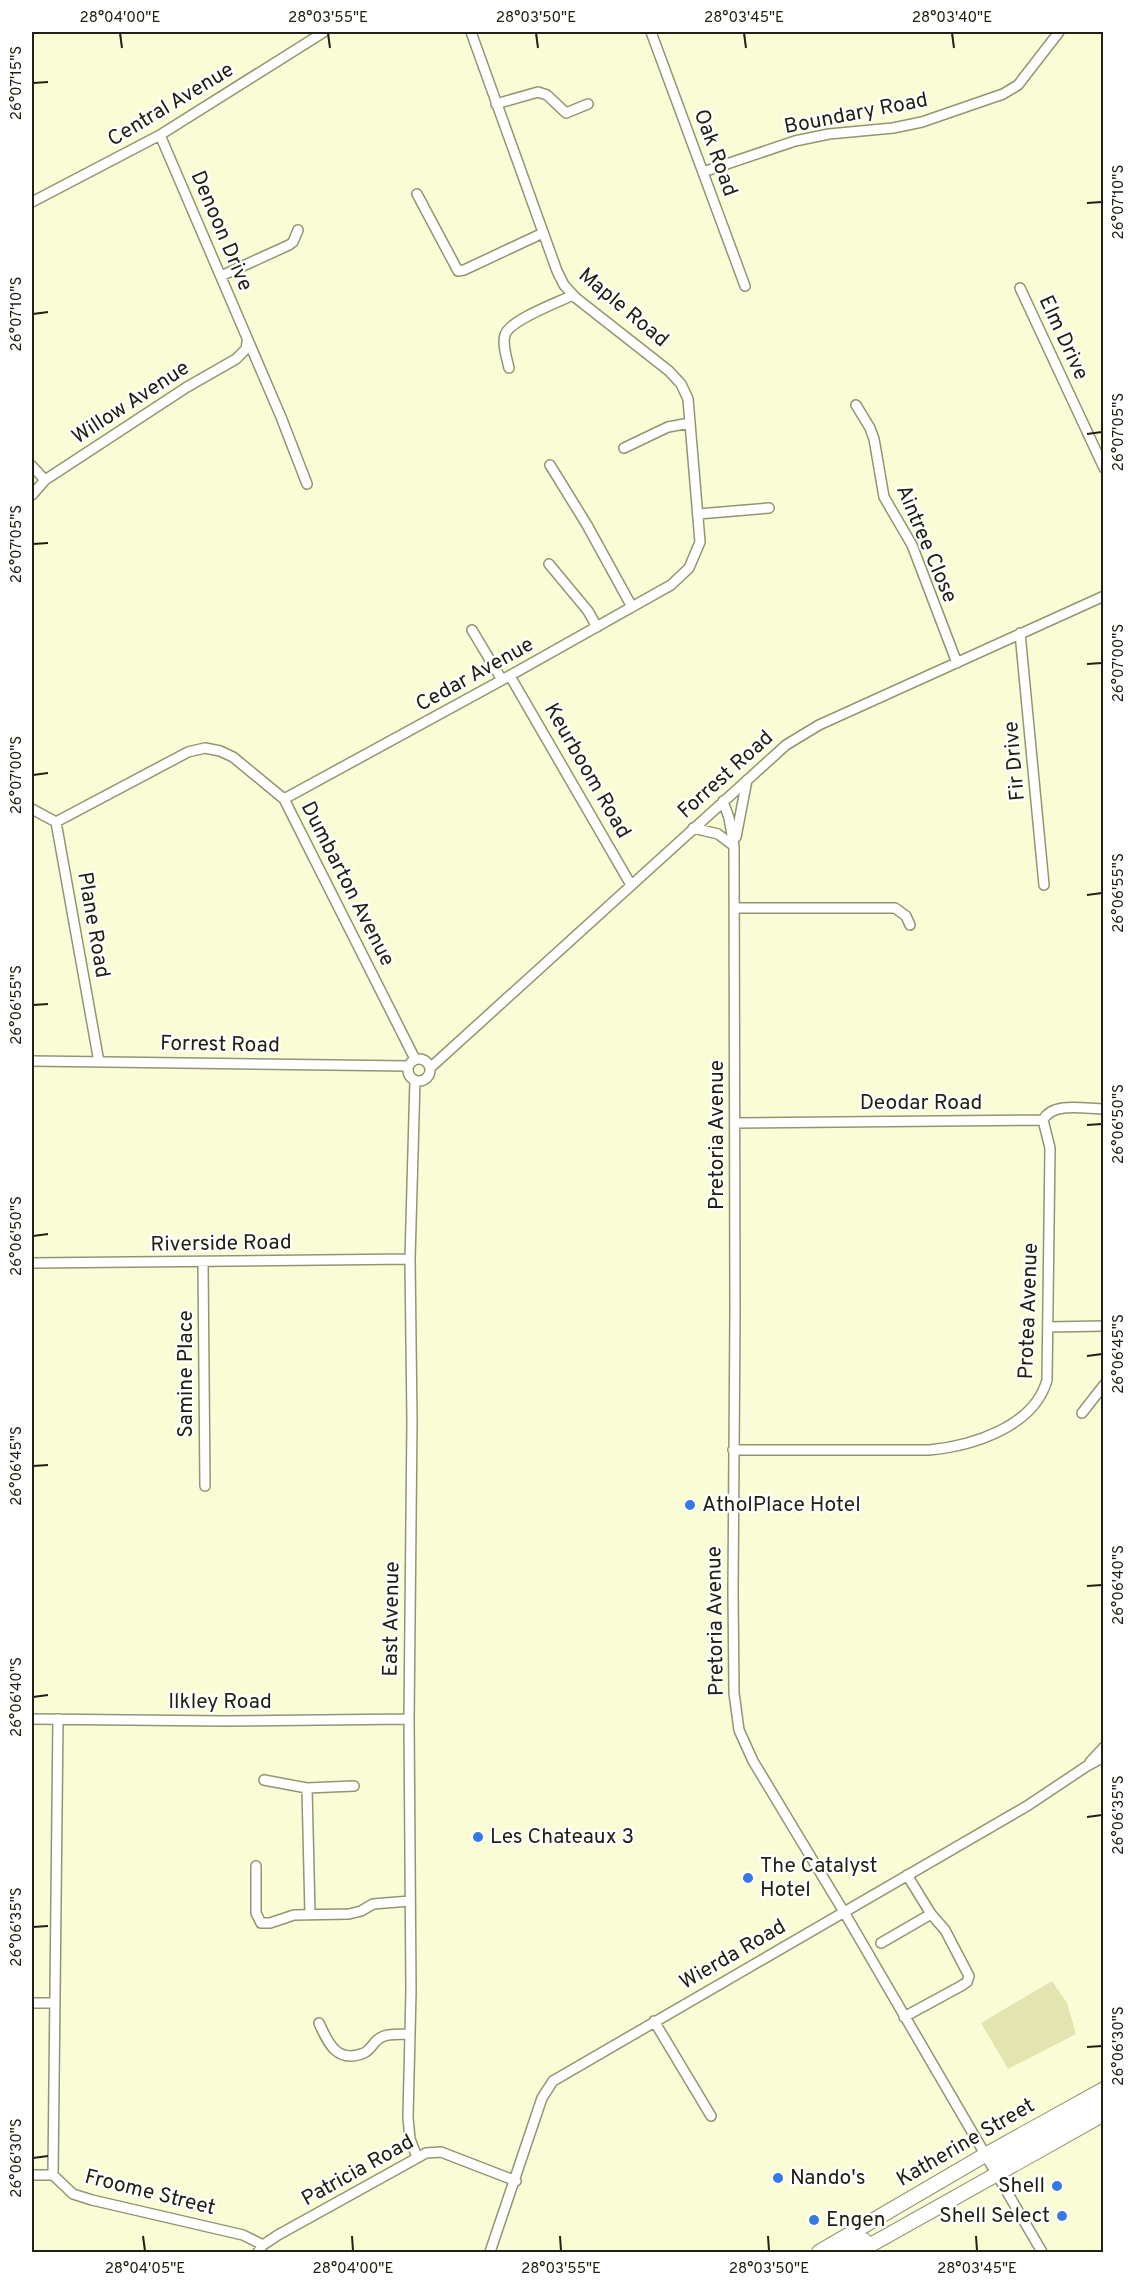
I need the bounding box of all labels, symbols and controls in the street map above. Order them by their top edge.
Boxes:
text: 28°04'00"E [80,9,160,28]
text: 28°03'55"E [288,9,368,28]
text: 28°03'50"E [496,9,576,28]
text: 28°03'45"E [704,9,784,28]
text: 28°03'40"E [912,9,992,28]
text: 26°07'15"S [8,46,27,120]
street label: Central Avenue [103,57,239,153]
street label: Boundary Road [782,87,930,141]
street label: Oak Road [687,106,743,200]
text: 26°07'10"S [1110,165,1129,239]
street label: Denoon Drive [184,167,258,295]
street label: Maple Road [572,262,674,354]
text: 26°07'10"S [8,277,27,351]
street label: Elm Drive [1032,291,1094,385]
street label: Willow Avenue [67,355,195,451]
text: 26°07'05"S [1110,393,1129,471]
street label: Aintree Close [889,481,963,607]
text: 26°07'05"S [8,505,27,583]
text: 26°07'00"S [1110,624,1129,702]
street label: Cedar Avenue [411,631,539,719]
street label: Keurboom Road [537,699,637,843]
street label: Fir Drive [998,720,1032,802]
street label: Forrest Road [672,725,780,825]
text: 26°07'00"S [8,736,27,814]
street label: Dumbarton Avenue [294,797,400,971]
text: 26°06'55"S [1110,853,1129,933]
street label: Plane Road [70,870,116,980]
text: 26°06'55"S [8,965,27,1045]
street label: Forrest Road [160,1030,280,1060]
street label: Pretoria Avenue [704,1060,731,1210]
text: 26°06'50"S [1110,1084,1129,1164]
street label: Deodar Road [860,1090,982,1117]
text: 26°06'50"S [8,1196,27,1276]
street label: Riverside Road [150,1229,292,1259]
street label: Protea Avenue [1013,1242,1045,1380]
street label: Samine Place [173,1310,200,1438]
text: 26°06'45"S [1110,1314,1129,1394]
text: 26°06'45"S [8,1426,27,1506]
place label: AtholPlace Hotel [702,1492,861,1519]
marker: AtholPlace Hotel [683,1498,697,1512]
text: 26°06'40"S [1110,1545,1129,1625]
street label: Pretoria Avenue [701,1546,731,1696]
street label: East Avenue [377,1561,407,1677]
text: 26°06'40"S [8,1657,27,1737]
street label: Ilkley Road [168,1689,272,1716]
text: 26°06'35"S [1110,1775,1129,1855]
place label: Les Chateaux 3 [490,1824,634,1851]
marker: Les Chateaux 3 [471,1830,485,1844]
place label: The Catalyst Hotel [760,1853,877,1904]
marker: The Catalyst Hotel [741,1871,755,1885]
text: 26°06'35"S [8,1887,27,1967]
street label: Wierda Road [675,1914,791,1996]
text: 26°06'30"S [1110,2006,1129,2086]
street label: Katherine Street [892,2093,1040,2193]
text: 26°06'30"S [8,2118,27,2198]
street label: Patricia Road [297,2129,419,2213]
street label: Froome Street [82,2164,218,2222]
place label: Nando's [790,2165,866,2192]
marker: Nando's [771,2171,785,2185]
place label: Shell [998,2173,1045,2200]
marker: Shell [1050,2179,1064,2193]
place label: Shell Select [939,2203,1050,2230]
place label: Engen [826,2207,886,2234]
marker: Shell Select [1055,2209,1069,2223]
marker: Engen [807,2213,821,2227]
text: 28°04'05"E [105,2260,185,2279]
text: 28°04'00"E [313,2260,393,2279]
text: 28°03'55"E [521,2260,601,2279]
text: 28°03'50"E [729,2260,809,2279]
text: 28°03'45"E [937,2260,1017,2279]

